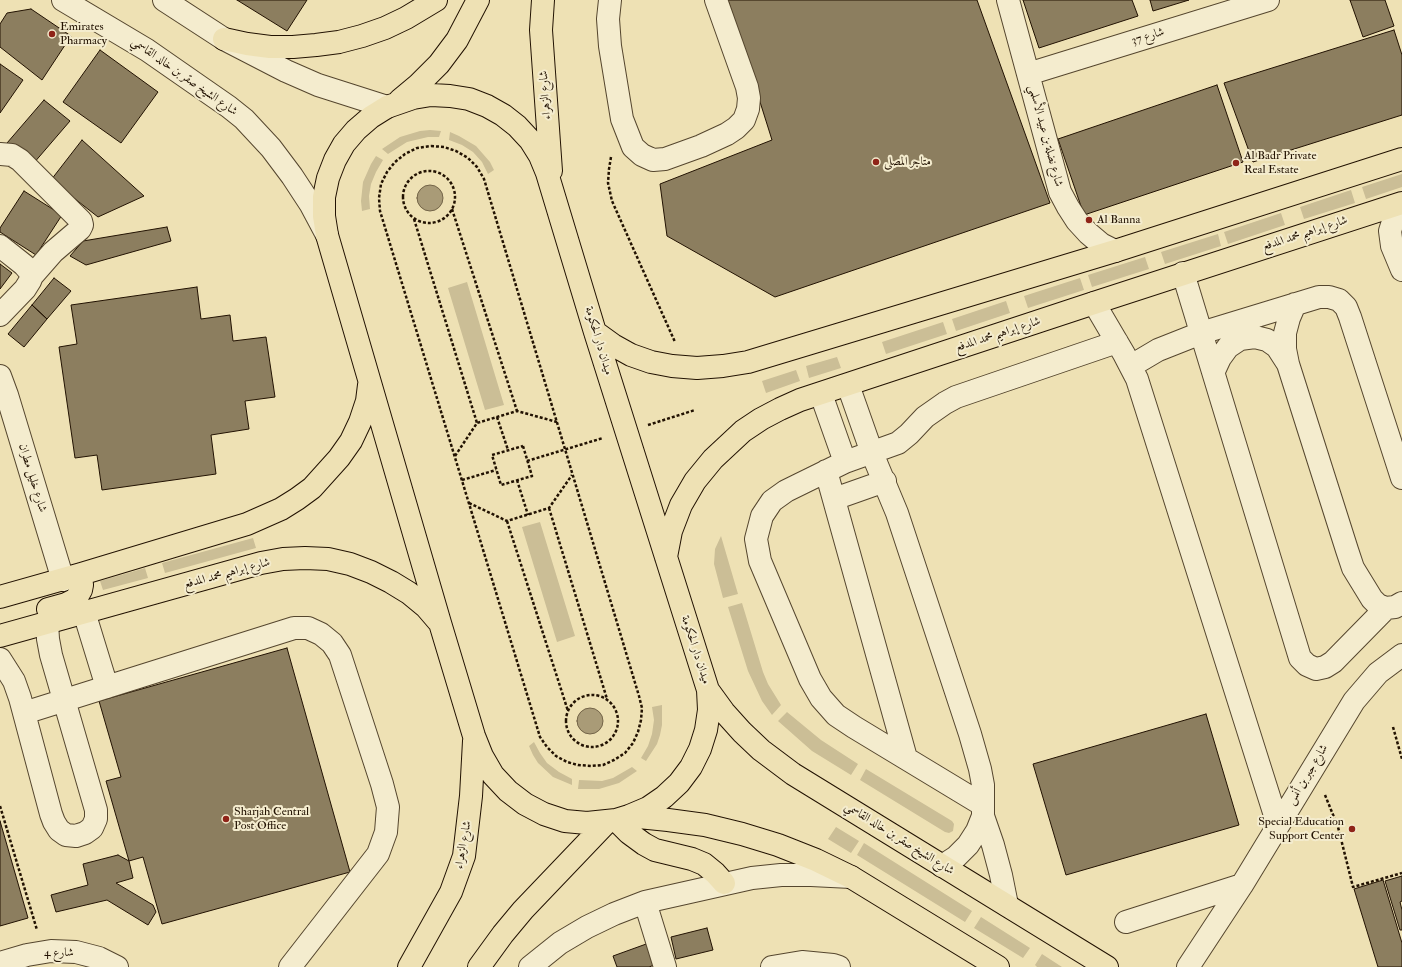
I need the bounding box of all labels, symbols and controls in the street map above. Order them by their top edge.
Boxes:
place label: Emirates Pharmacy [60,20,107,48]
street label: شارع 37 [1130,25,1166,49]
marker: Emirates Pharmacy [47,29,57,39]
street label: شارع الشيخ صقر بن خالد القاسمي [128,35,240,119]
street label: شارع الزهراء [537,70,555,120]
street label: شارع نضلة بن عبيد الأسلمي [1024,83,1066,189]
place label: Al Badr Private Real Estate [1244,149,1316,177]
place label: متاجر المصلى [884,155,931,169]
marker: متاجر المصلى [871,157,881,167]
marker: Al Badr Private Real Estate [1231,158,1241,168]
place label: Al Banna [1097,213,1140,227]
street label: شارع إبراهيم محمد المدفع [1261,213,1349,255]
marker: Al Banna [1084,215,1094,225]
street label: ميدان دار الحكومة [581,305,615,377]
street label: شارع إبراهيم محمد المدفع [954,314,1042,356]
street label: شارع خليل مطران [15,442,49,514]
street label: شارع إبراهيم محمد المدفع [182,556,272,592]
street label: ميدان دار الحكومة [677,614,713,686]
street label: شارع جبر بن أنس [1284,742,1332,808]
street label: شارع الشيخ صقر بن خالد القاسمي [842,799,956,879]
place label: Sharjah Central Post Office [234,805,309,833]
marker: Sharjah Central Post Office [221,814,231,824]
place label: Special Education Support Center [1258,815,1344,843]
street label: شارع الزهراء [453,820,475,870]
marker: Special Education Support Center [1347,824,1357,834]
street label: شارع 4 [44,946,74,960]

